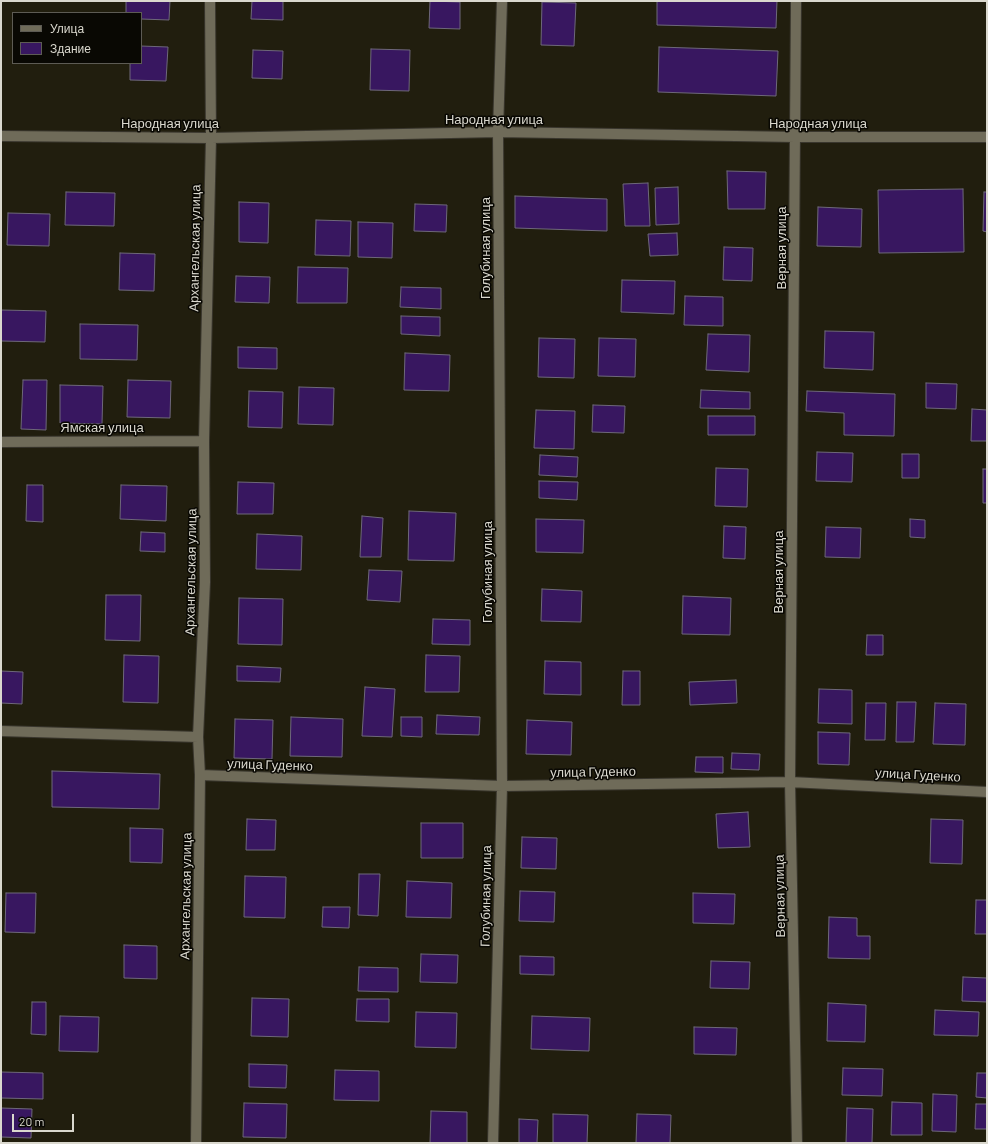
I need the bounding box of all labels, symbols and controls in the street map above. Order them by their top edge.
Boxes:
legend [12,12,142,64]
text: Улица [50,21,84,35]
text: Здание [50,41,91,55]
street label: Народная улица [445,112,543,128]
street label: Народная улица [121,116,219,132]
street label: Народная улица [769,116,867,132]
street label: Архангельская улица [186,184,204,312]
street label: Голубиная улица [478,197,494,299]
street label: Верная улица [774,207,790,289]
street label: Ямская улица [60,420,144,436]
street label: Архангельская улица [182,508,200,636]
street label: Голубиная улица [480,521,496,623]
street label: Верная улица [771,531,787,613]
street label: улица Гуденко [227,756,313,774]
street label: улица Гуденко [550,763,636,781]
street label: улица Гуденко [875,765,961,785]
street label: Архангельская улица [177,832,195,960]
street label: Голубиная улица [477,845,495,947]
street label: Верная улица [771,854,789,938]
scale bar [14,1106,76,1132]
text: 20 m [19,1114,45,1128]

